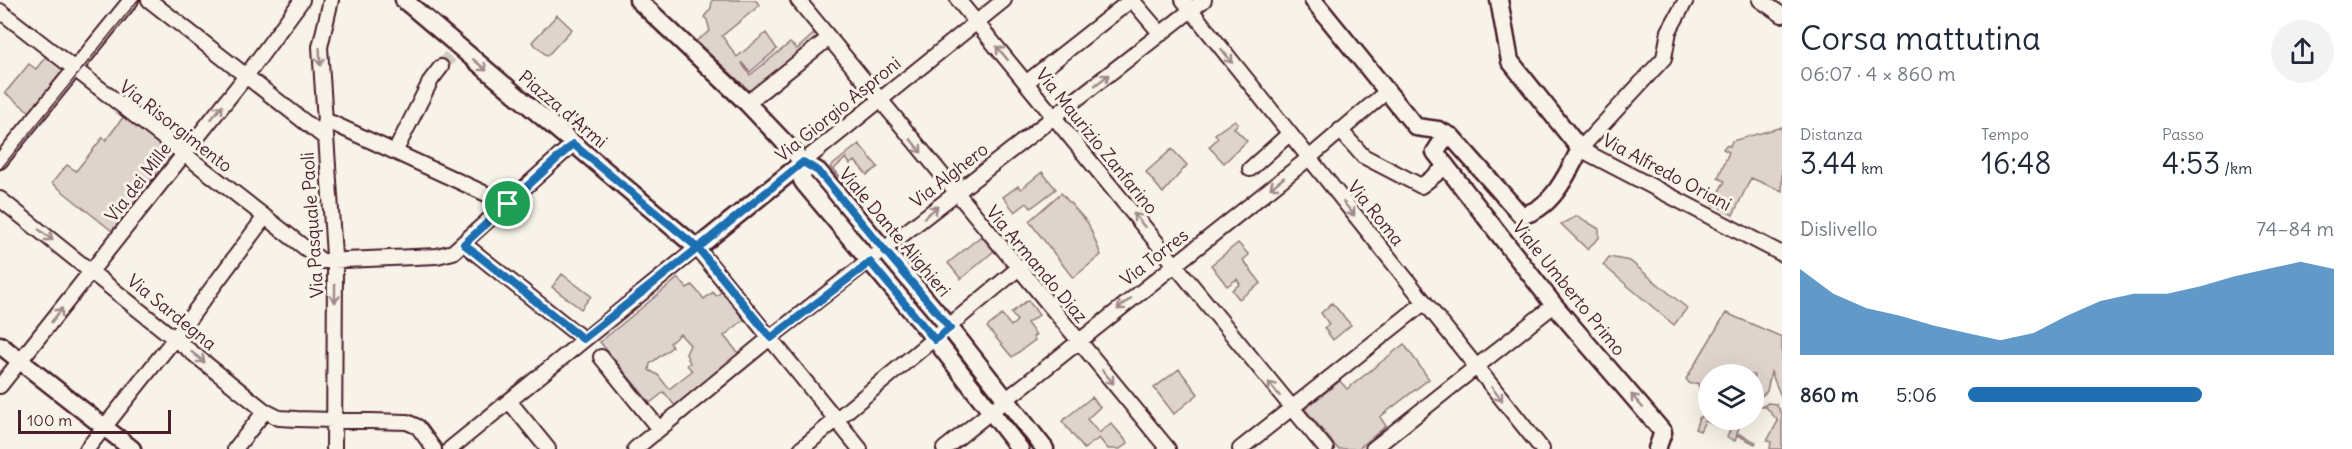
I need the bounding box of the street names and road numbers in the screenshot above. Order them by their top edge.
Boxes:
street label: Via Giorgio Asproni [771,51,905,167]
street label: Via Maurizio Zanfarino [1031,63,1163,219]
street label: Piazza d'Armi [514,65,612,153]
street label: Via Risorgimento [115,75,237,177]
street label: Via Alfredo Oriani [1599,128,1735,216]
street label: Via Alghero [905,137,993,213]
street label: Via dei Mille [100,138,176,226]
street label: Via Pasquale Paoli [295,151,329,299]
street label: Viale Dante Alighieri [834,163,956,301]
street label: Via Roma [1343,176,1409,250]
street label: Via Armando Diaz [981,201,1093,328]
street label: Viale Umberto Primo [1507,216,1631,360]
street label: Via Torres [1115,223,1193,291]
street label: Via Sardegna [123,269,221,355]

